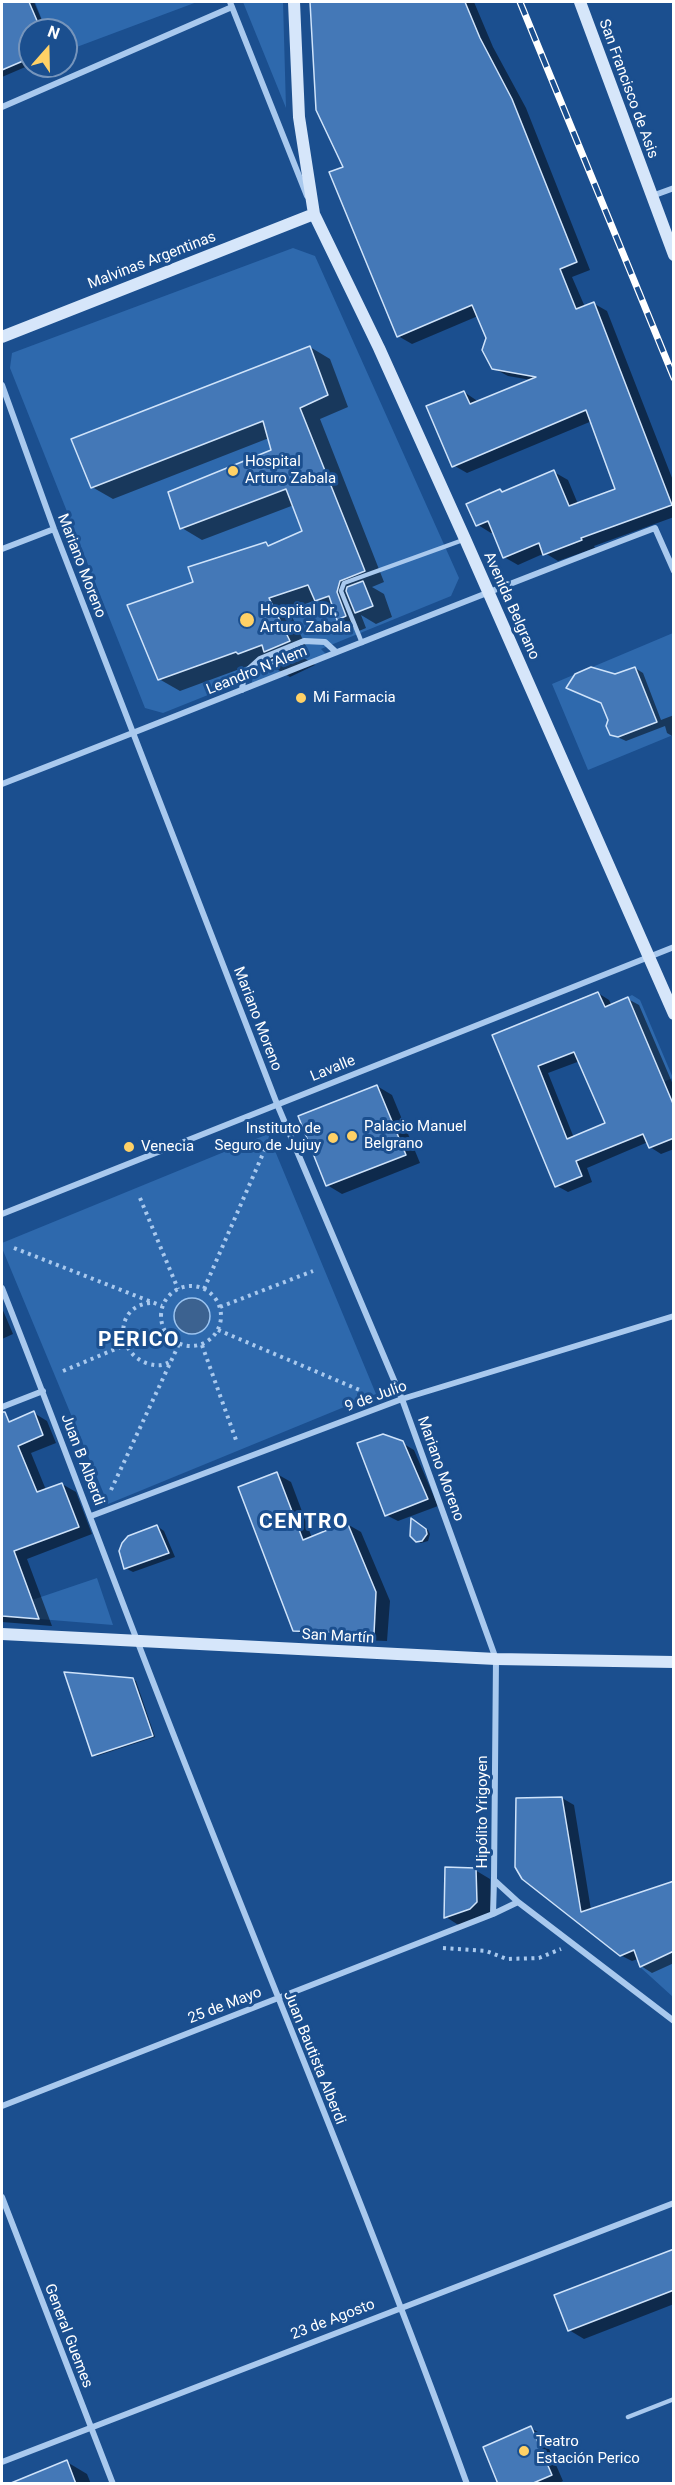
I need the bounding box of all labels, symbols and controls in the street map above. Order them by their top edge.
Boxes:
street label: San Francisco de Asis [594,17,662,161]
north arrow [18,18,78,78]
text: N [45,22,62,43]
street label: Malvinas Argentinas [85,228,219,294]
place label: Hospital Arturo Zabala [245,453,336,488]
marker: Hospital Arturo Zabala [226,464,240,478]
street label: Mariano Moreno [53,511,109,621]
street label: Avenida Belgrano [479,549,543,663]
place label: Hospital Dr. Arturo Zabala [260,602,351,637]
marker: Hospital Dr. Arturo Zabala [238,611,256,629]
street label: Leandro N Alem [204,643,310,699]
place label: Mi Farmacia [313,689,396,707]
marker: Mi Farmacia [294,691,308,705]
street label: Mariano Moreno [229,964,285,1074]
street label: Lavalle [308,1052,358,1086]
place label: Palacio Manuel Belgrano [364,1118,467,1153]
place label: Instituto de Seguro de Jujuy [215,1120,321,1155]
marker: Palacio Manuel Belgrano [345,1129,359,1143]
marker: Instituto de Seguro de Jujuy [326,1131,340,1145]
place label: Venecia [141,1138,194,1156]
marker: Venecia [122,1140,136,1154]
district label: PERICO [98,1328,180,1354]
street label: 9 de Julio [343,1377,409,1417]
street label: Juan B Alberdi [56,1412,108,1508]
street label: Mariano Moreno [413,1414,467,1524]
district label: CENTRO [259,1510,349,1536]
street label: San Martín [301,1626,375,1648]
street label: Hipólito Yrigoyen [474,1755,492,1869]
street label: 25 de Mayo [186,1984,264,2028]
street label: Juan Bautista Alberdi [279,1989,349,2127]
street label: General Guemes [40,2281,96,2391]
street label: 23 de Agosto [288,2296,378,2344]
place label: Teatro Estación Perico [536,2433,640,2468]
marker: Teatro Estación Perico [517,2444,531,2458]

